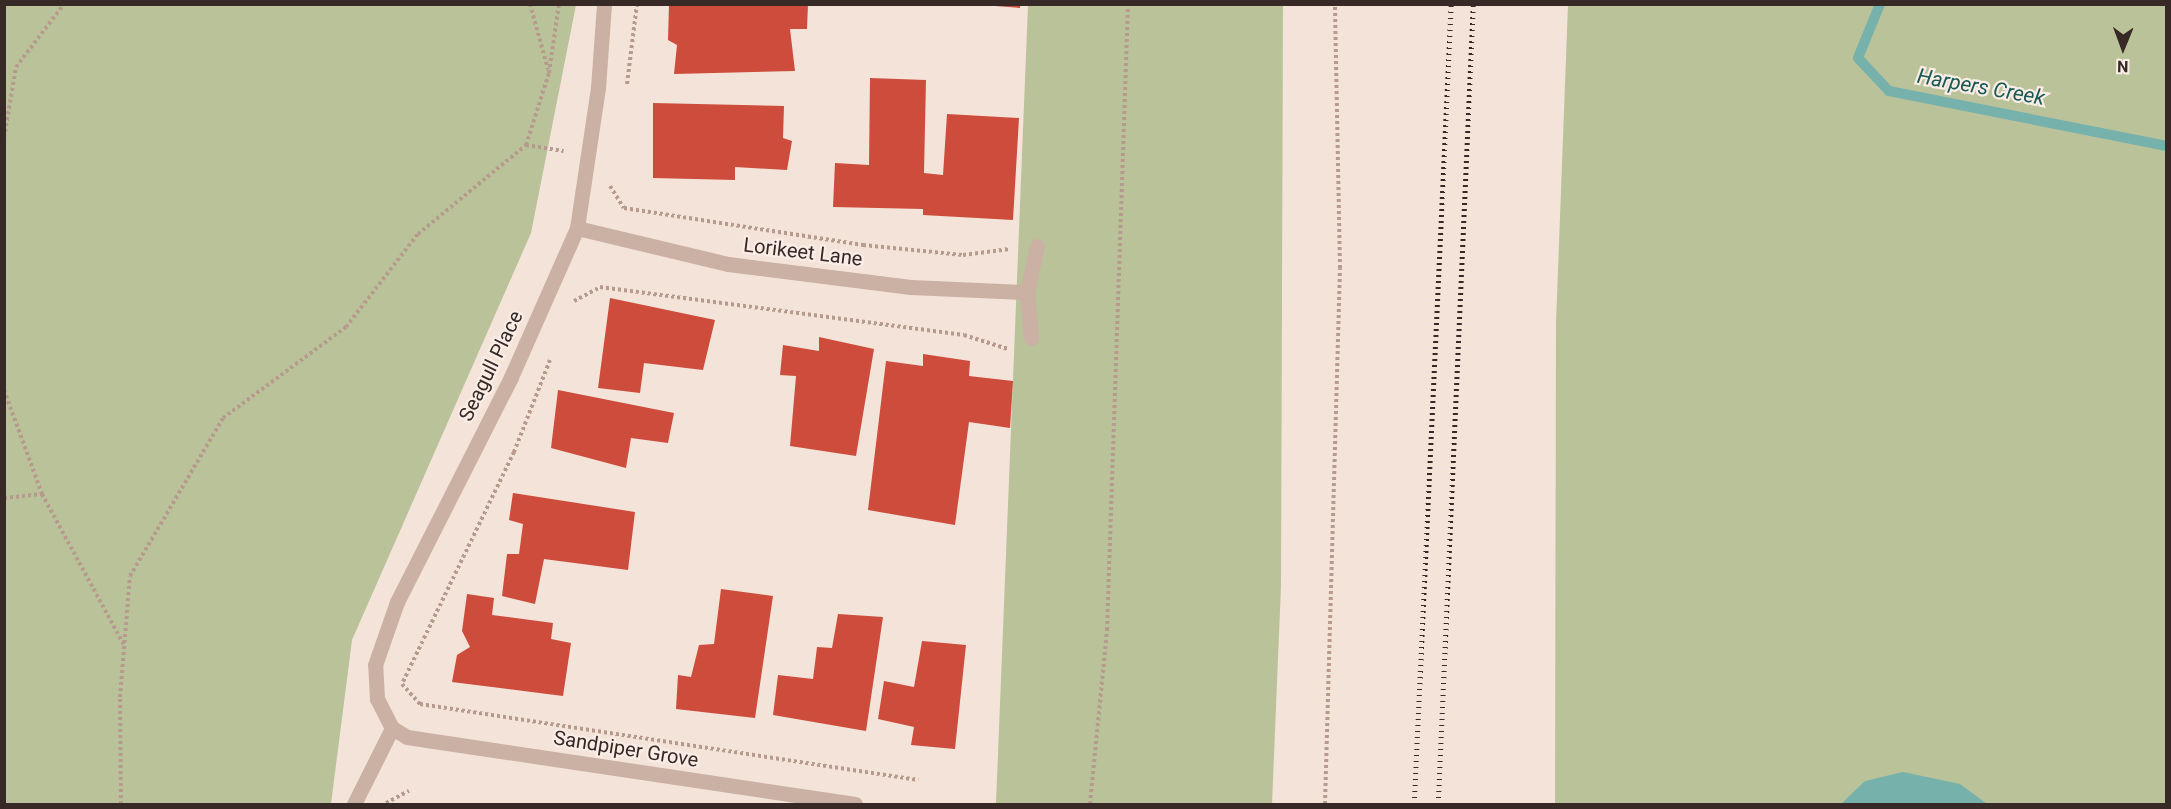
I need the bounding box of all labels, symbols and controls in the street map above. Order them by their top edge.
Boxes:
north arrow [2093,18,2153,78]
text: N [2117,57,2128,76]
water label: Harpers Creek [1915,63,2047,111]
street label: Lorikeet Lane [742,233,864,271]
street label: Seagull Place [454,307,528,425]
street label: Sandpiper Grove [552,726,700,772]

